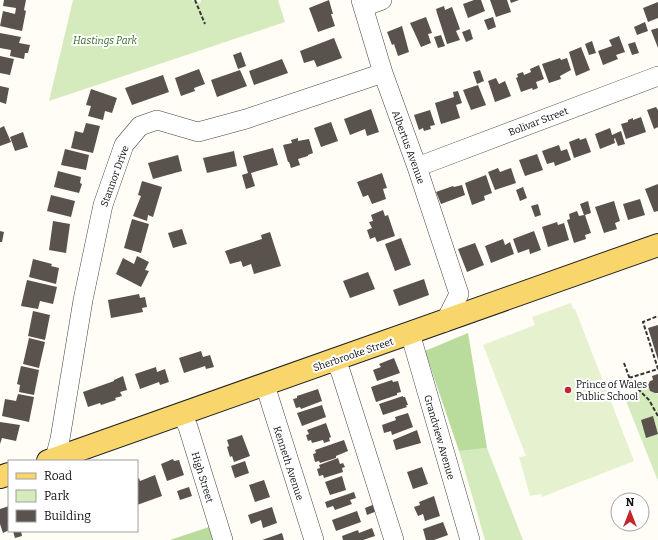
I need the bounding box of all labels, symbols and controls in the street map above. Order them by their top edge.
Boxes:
park label: Hastings Park [73,35,137,47]
street label: Bolivar Street [507,105,570,139]
street label: Albertus Avenue [389,109,427,186]
street label: Stannor Drive [98,144,132,209]
street label: Sherbrooke Street [311,335,396,374]
place label: Prince of Wales Public School [576,379,647,403]
marker: Prince of Wales Public School [563,385,573,395]
street label: Grandview Avenue [421,393,457,481]
street label: Kenneth Avenue [270,425,306,502]
street label: High Street [189,450,216,505]
legend [8,460,138,532]
text: Road [44,469,72,483]
text: Park [44,489,70,503]
north arrow [610,492,650,532]
text: N [626,496,635,509]
text: Building [44,509,91,523]

